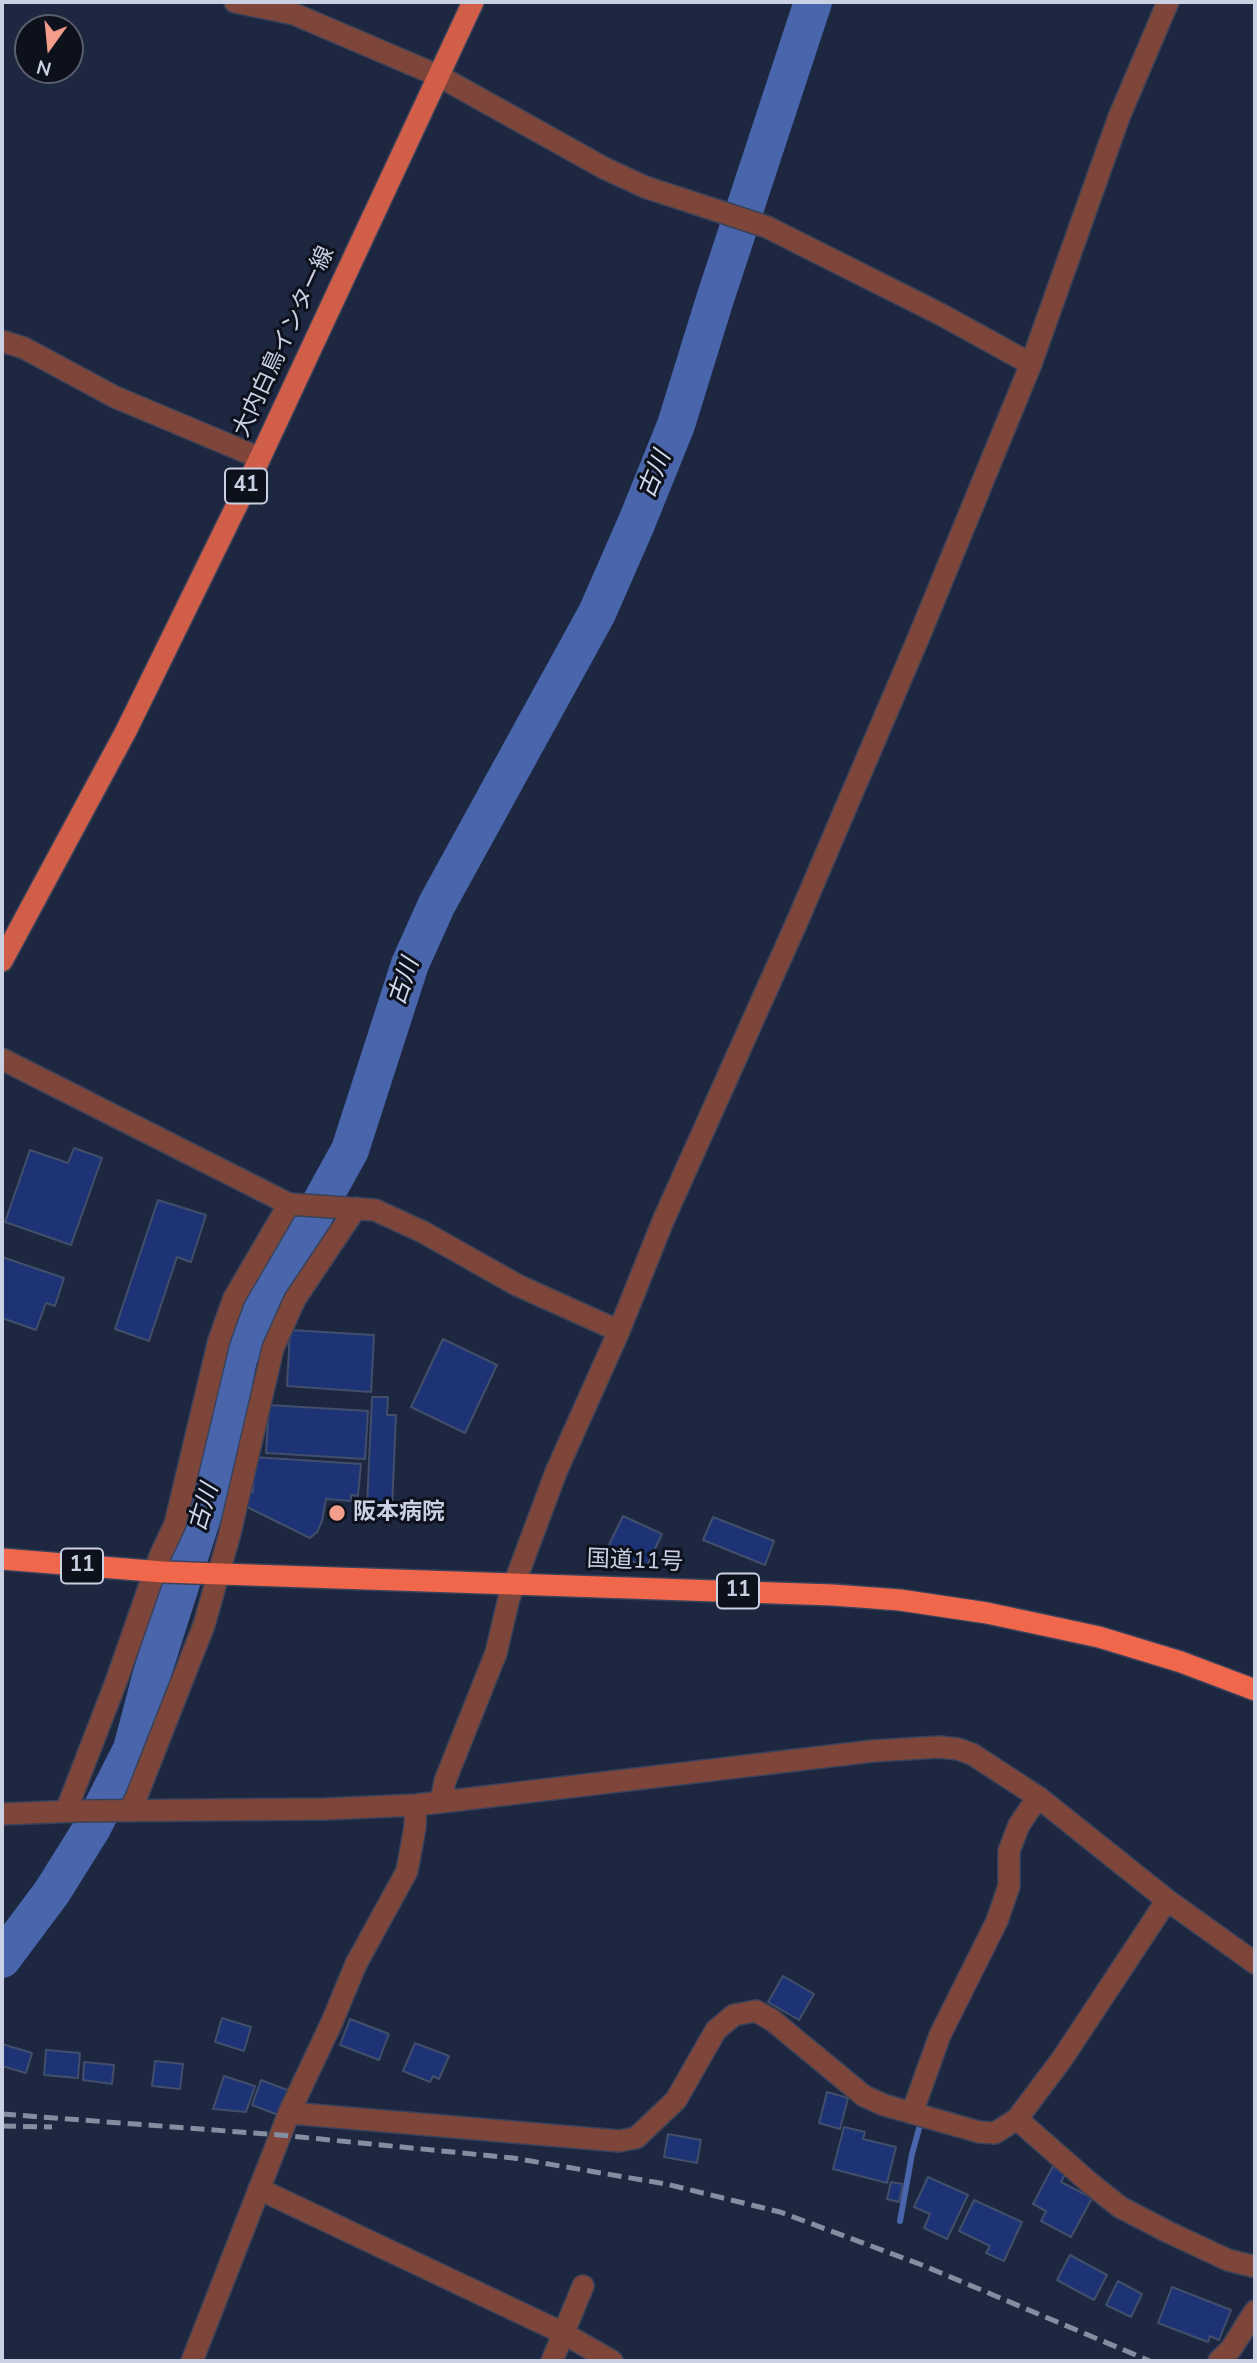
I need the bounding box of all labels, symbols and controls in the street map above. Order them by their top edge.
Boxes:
north arrow [14,14,84,84]
text: N [34,53,54,82]
street label: 大内白鳥インター線 [229,242,341,442]
water label: 古川 [634,447,678,503]
road number: 41 [225,468,267,504]
water label: 古川 [384,955,426,1009]
water label: 古川 [184,1481,226,1535]
place label: 阪本病院 [353,1499,445,1527]
marker: 阪本病院 [327,1503,347,1523]
street label: 国道11号 [586,1547,684,1577]
road number: 11 [61,1548,103,1584]
road number: 11 [717,1574,759,1608]

